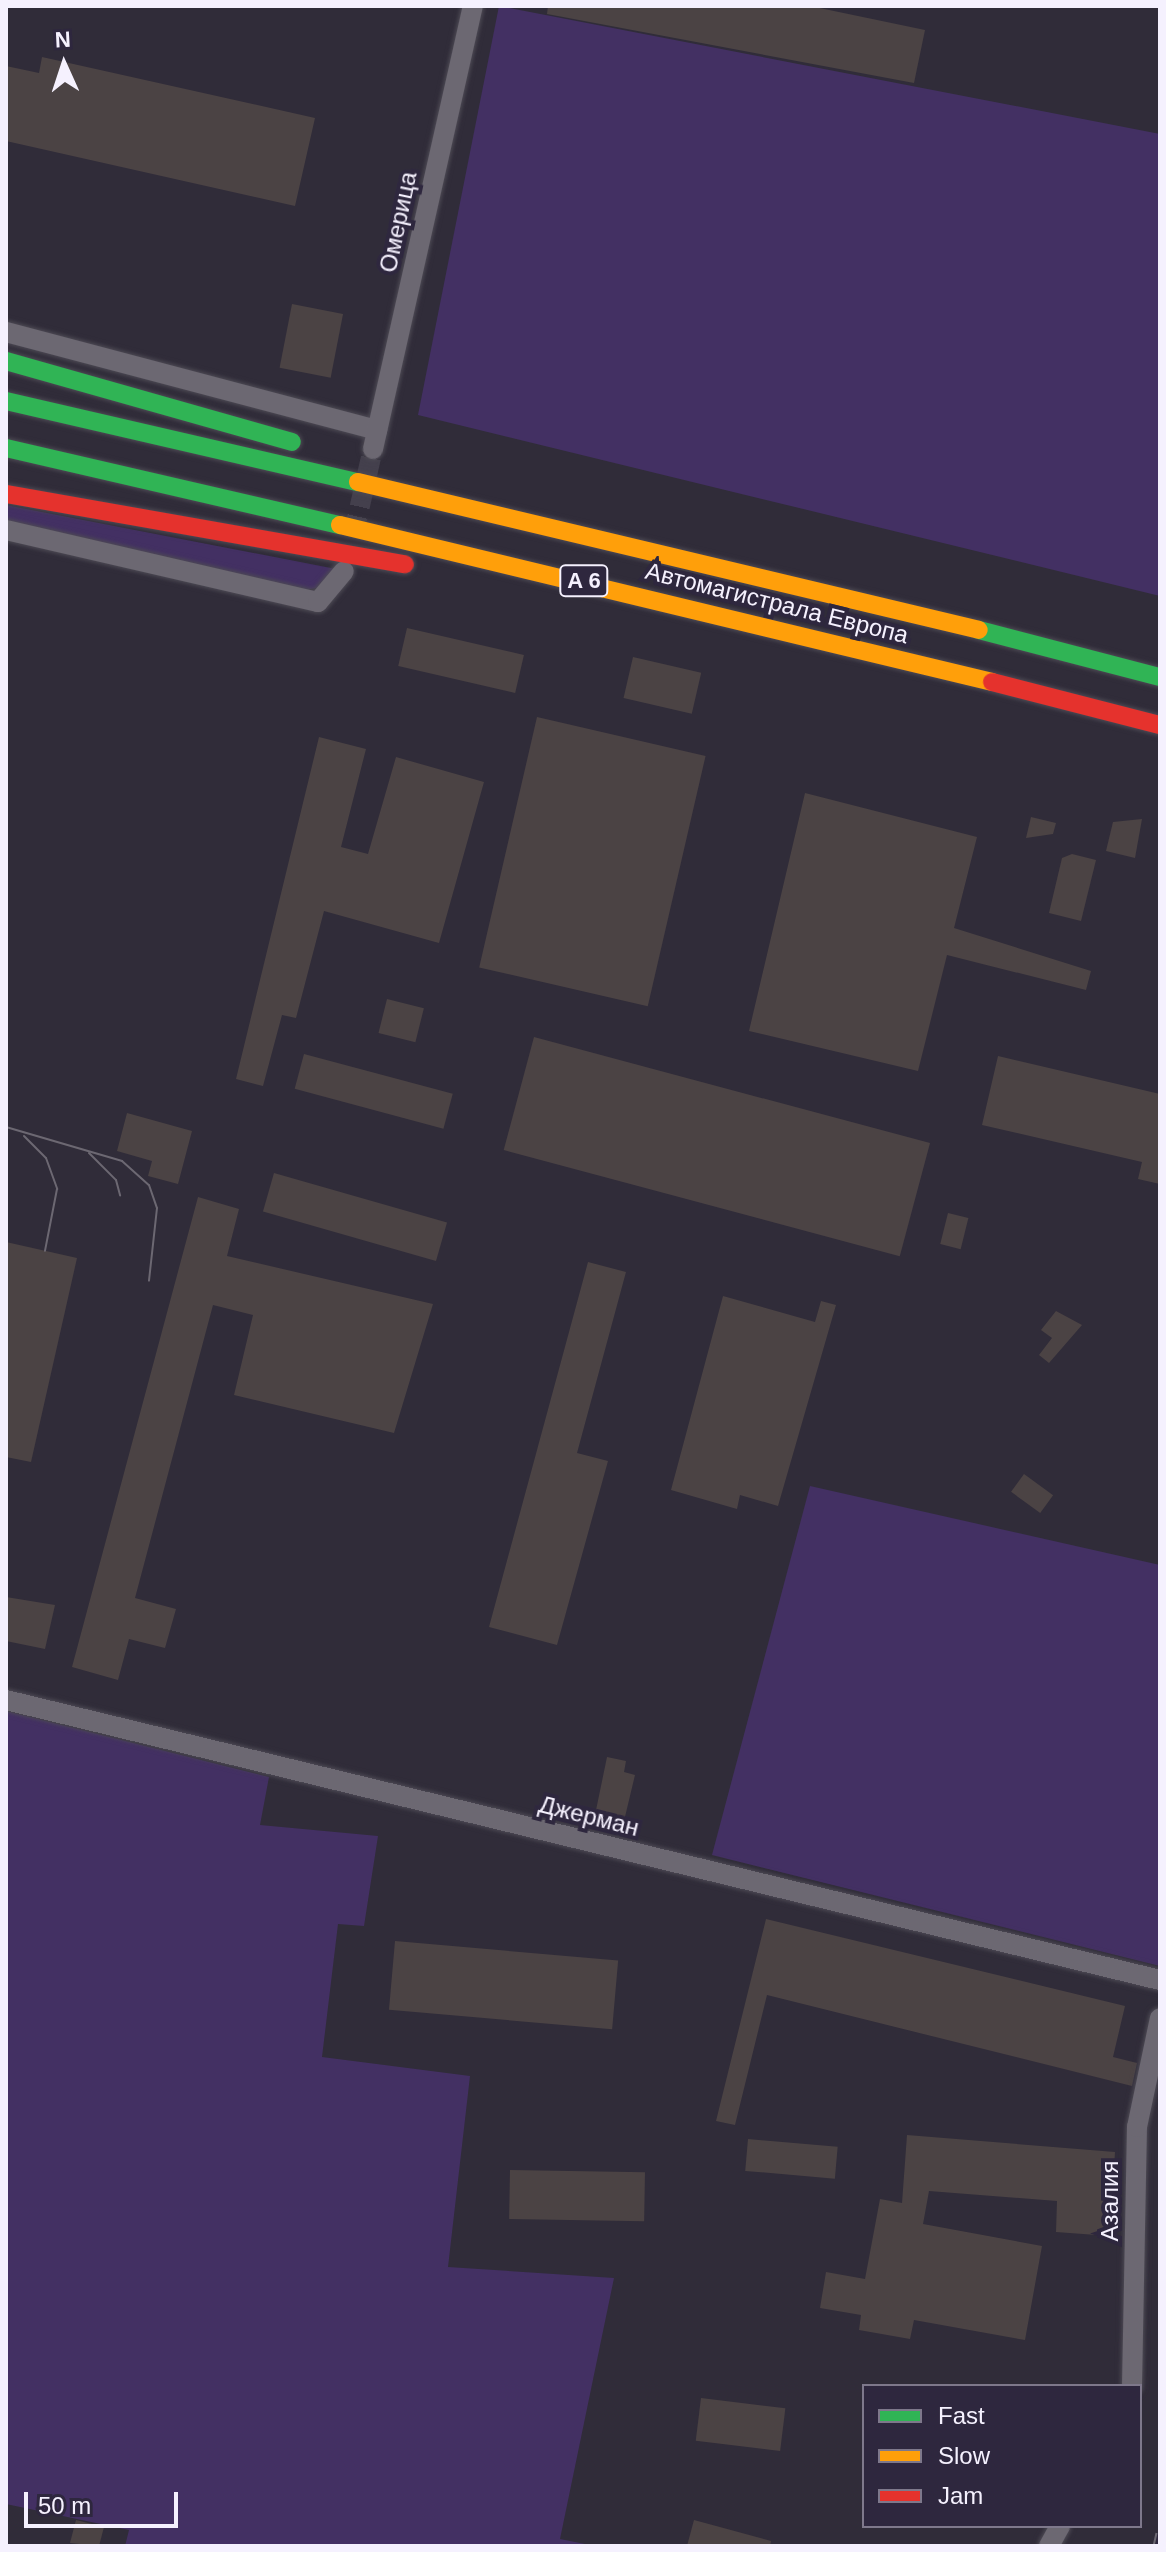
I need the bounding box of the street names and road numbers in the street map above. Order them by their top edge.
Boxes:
street label: Омерица [373,169,423,275]
street label: Автомагистрала Европа [643,556,911,650]
road number: A 6 [558,563,610,599]
street label: Джерман [536,1790,642,1842]
street label: Азалия [1096,2161,1124,2241]

